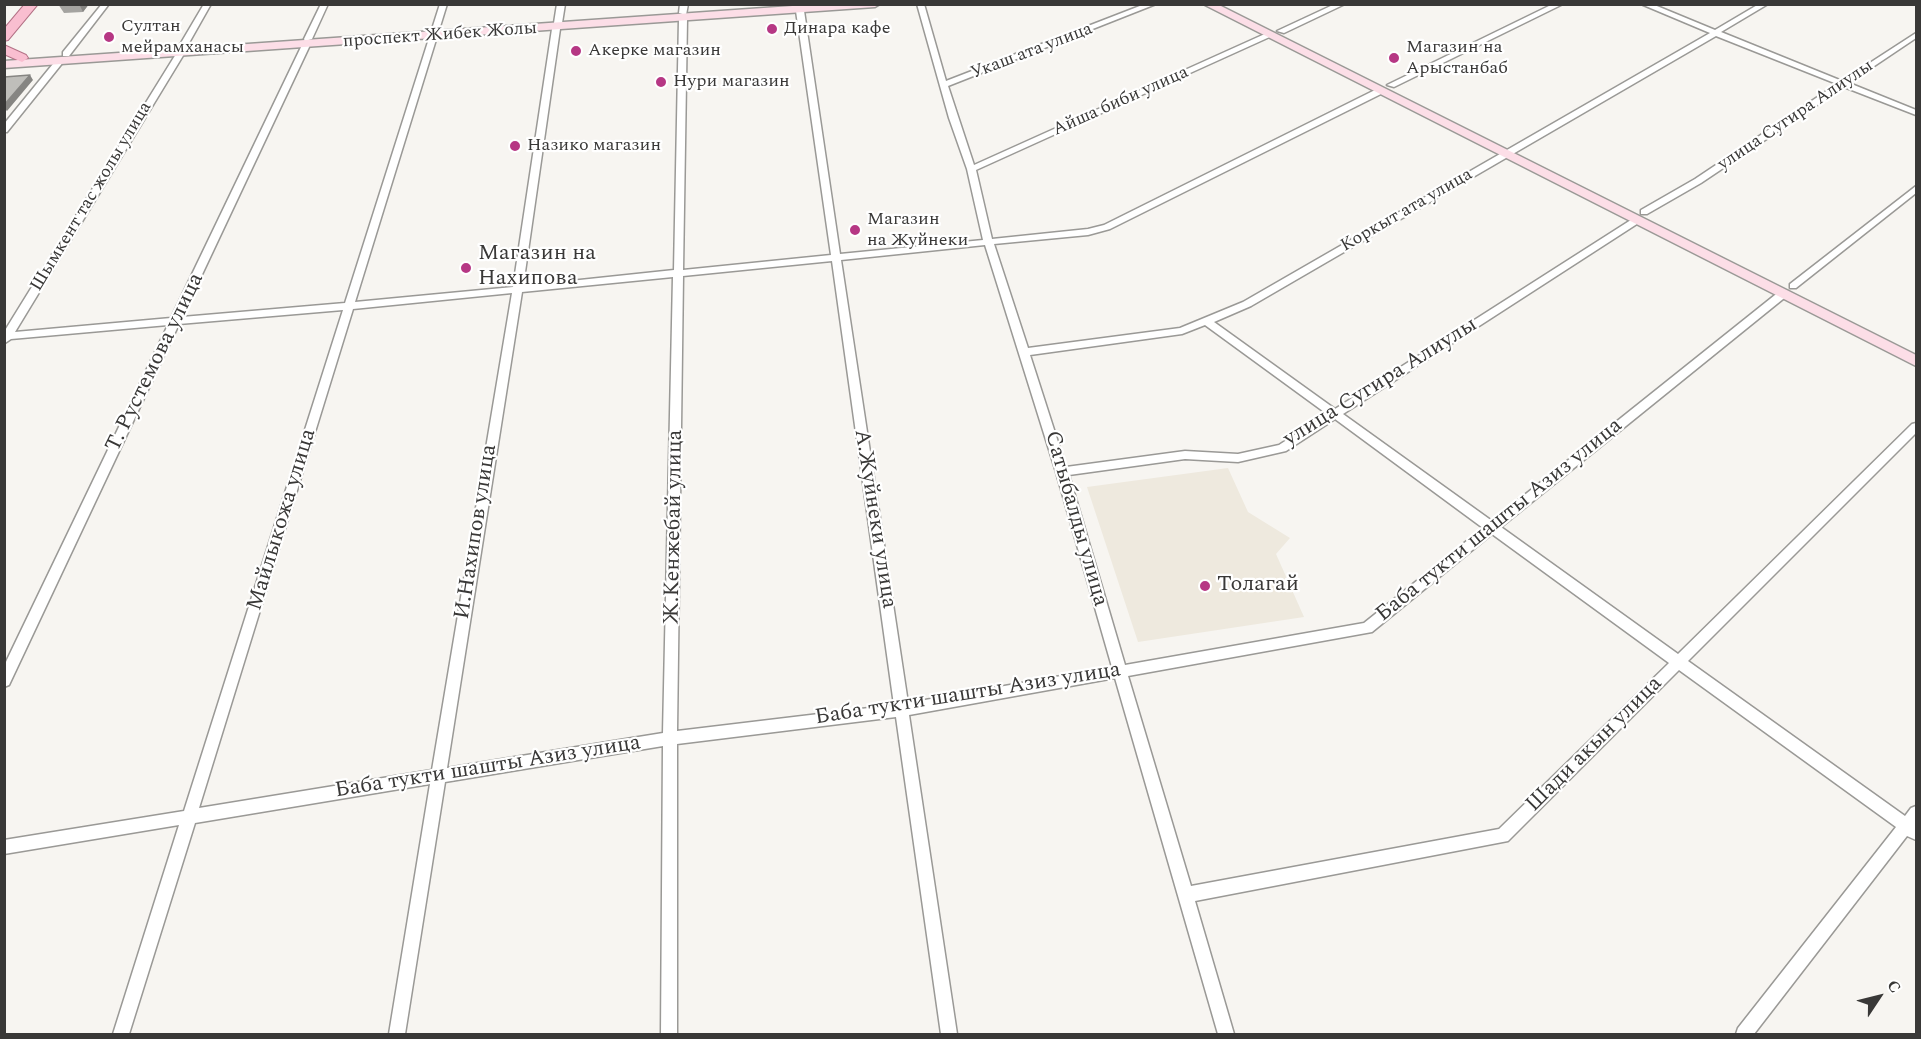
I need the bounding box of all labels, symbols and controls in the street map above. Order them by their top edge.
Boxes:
place label: Султан мейрамханасы [121,16,244,58]
street label: проспект Жибек Жолы [342,18,538,54]
place label: Динара кафе [784,18,890,40]
street label: Укаш ата улица [968,19,1096,85]
marker: Динара кафе [765,22,779,36]
marker: Султан мейрамханасы [102,30,116,44]
place label: Магазин на Арыстанбаб [1406,37,1508,80]
place label: Акерке магазин [588,40,721,62]
marker: Акерке магазин [569,44,583,58]
marker: Магазин на Арыстанбаб [1387,51,1401,65]
street label: улица Сугира Алиулы [1714,56,1878,176]
street label: Айша биби улица [1050,62,1192,142]
place label: Нури магазин [673,71,790,93]
marker: Нури магазин [654,75,668,89]
street label: Шымкент тас жолы улица [27,98,157,296]
place label: Назико магазин [527,135,661,157]
marker: Назико магазин [508,139,522,153]
street label: Коркыт ата улица [1337,164,1477,258]
place label: Магазин на Жуйнеки [867,209,968,252]
marker: Магазин на Жуйнеки [848,223,862,237]
place label: Магазин на Нахипова [478,242,596,294]
marker: Магазин на Нахипова [459,261,473,275]
street label: Т. Рустемова улица [101,269,211,457]
street label: улица Сугира Алиулы [1279,313,1483,453]
street label: Баба тукти шашты Азиз улица [1371,413,1629,629]
street label: Майлыкожа улица [243,426,323,614]
street label: А.Жуйнеки улица [847,428,901,610]
street label: Сатыбалды улица [1037,428,1113,610]
street label: Ж.Кенжебай улица [660,429,690,625]
street label: И.Нахипов улица [450,443,504,621]
place label: Толагай [1217,573,1299,599]
marker: Толагай [1198,579,1212,593]
street label: Баба тукти шашты Азиз улица [813,658,1123,732]
street label: Шади акын улица [1521,671,1669,819]
street label: Баба тукти шашты Азиз улица [333,731,643,805]
north arrow [1849,967,1909,1027]
text: С [1881,975,1907,998]

